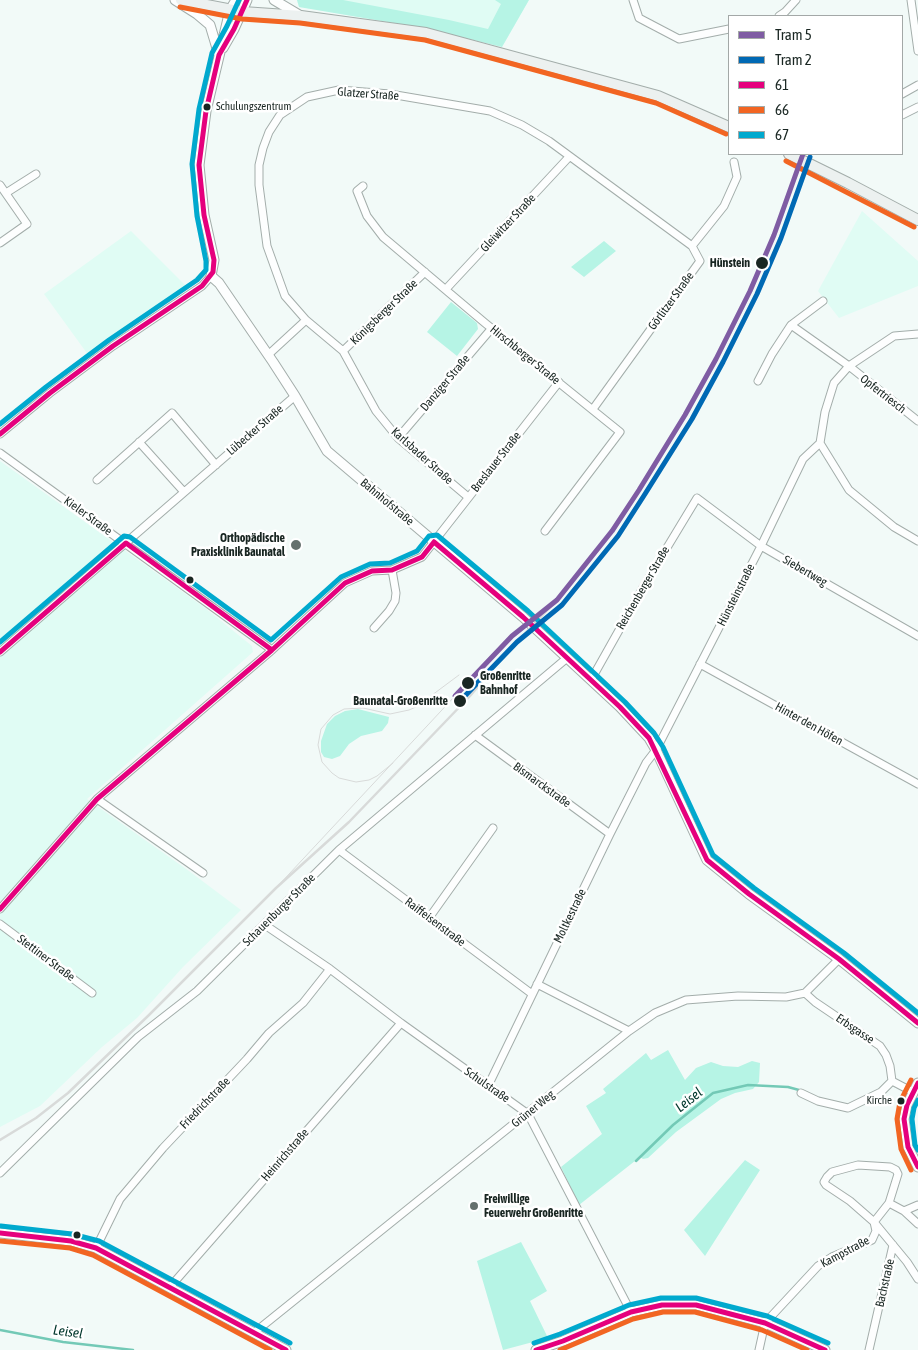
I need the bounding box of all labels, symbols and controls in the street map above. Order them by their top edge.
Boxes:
legend [728,15,903,155]
text: Tram 5 [775,26,812,43]
text: Tram 2 [775,51,812,68]
text: 61 [775,76,789,93]
street label: Glatzer Straße [337,85,399,103]
place label: Schulungszentrum [216,100,291,114]
text: 66 [775,101,789,118]
marker: Schulungszentrum [202,102,212,112]
text: 67 [775,126,789,143]
street label: Gleiwitzer Straße [477,191,539,255]
marker: Hünstein [754,255,770,271]
place label: Hünstein [710,256,750,270]
street label: Görlitzer Straße [645,269,697,333]
street label: Königsberger Straße [347,276,421,348]
street label: Hirschberger Straße [487,322,563,388]
street label: Danziger Straße [417,352,473,414]
street label: Opfertriesch [857,372,909,416]
street label: Lübecker Straße [224,402,286,458]
street label: Karlsbader Straße [388,424,456,488]
street label: Breslauer Straße [468,429,524,495]
street label: Bahnhofstraße [357,475,417,529]
street label: Kieler Straße [61,494,115,538]
place label: Orthopädische Praxisklinik Baunatal [191,531,285,559]
marker: Orthopädische Praxisklinik Baunatal [289,538,303,552]
street label: Reichenberger Straße [613,544,673,632]
street label: Siebertweg [780,553,830,589]
street label: Hünsteinstraße [714,562,758,628]
unlabelled marker [185,575,195,585]
place label: Großenritte Bahnhof [480,669,531,697]
marker: Großenritte Bahnhof [460,675,476,691]
marker: Baunatal-Großenritte [452,693,468,709]
place label: Baunatal-Großenritte [353,694,448,708]
street label: Hinter den Höfen [773,699,845,749]
street label: Bismarckstraße [510,759,574,811]
street label: Schauenburger Straße [240,871,318,949]
street label: Moltkestraße [551,887,589,945]
street label: Raiffeisenstraße [402,895,468,949]
street label: Stettiner Straße [14,932,78,984]
street label: Erbsgasse [833,1011,877,1047]
street label: Schulstraße [462,1064,512,1106]
street label: Friedrichstraße [177,1074,233,1132]
water label: Leisel [672,1084,706,1116]
street label: Grüner Weg [509,1087,557,1131]
place label: Kirche [866,1094,892,1108]
marker: Kirche [896,1096,906,1106]
street label: Heinrichstraße [258,1126,312,1184]
place label: Freiwillige Feuerwehr Großenritte [484,1192,583,1220]
marker: Freiwillige Feuerwehr Großenritte [468,1200,480,1212]
unlabelled marker [72,1230,82,1240]
street label: Kampstraße [818,1233,872,1271]
street label: Bachstraße [872,1257,898,1309]
water label: Leisel [52,1322,84,1342]

